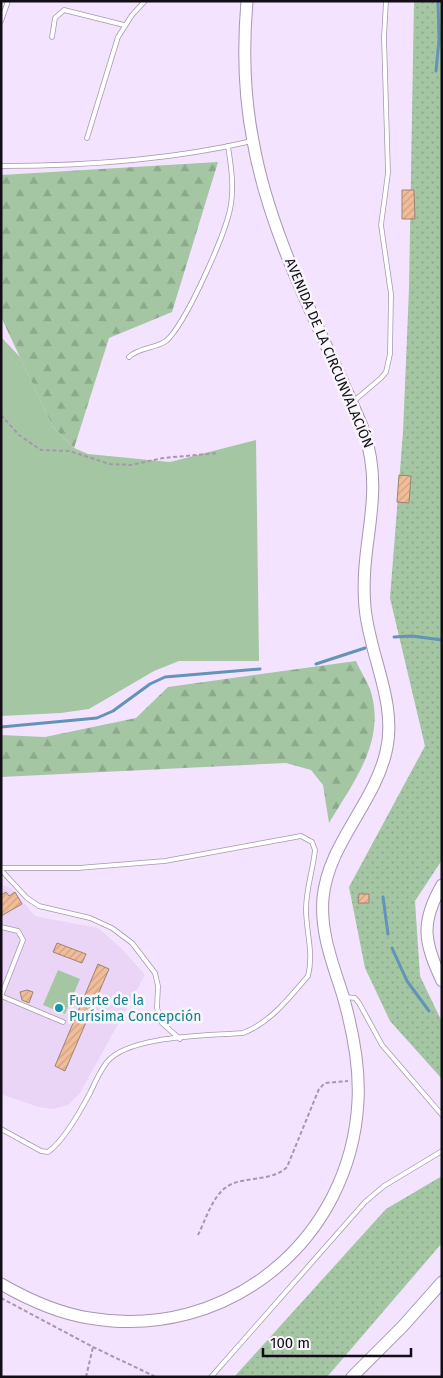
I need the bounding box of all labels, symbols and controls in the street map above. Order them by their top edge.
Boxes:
street label: AVENIDA DE LA CIRCUNVALACIÓN [281,255,378,451]
place label: Fuerte de la Purísima Concepción [69,992,201,1025]
marker: Fuerte de la Purísima Concepción [53,1002,65,1014]
scale bar [263,1326,410,1358]
text: 100 m [270,1334,310,1352]

